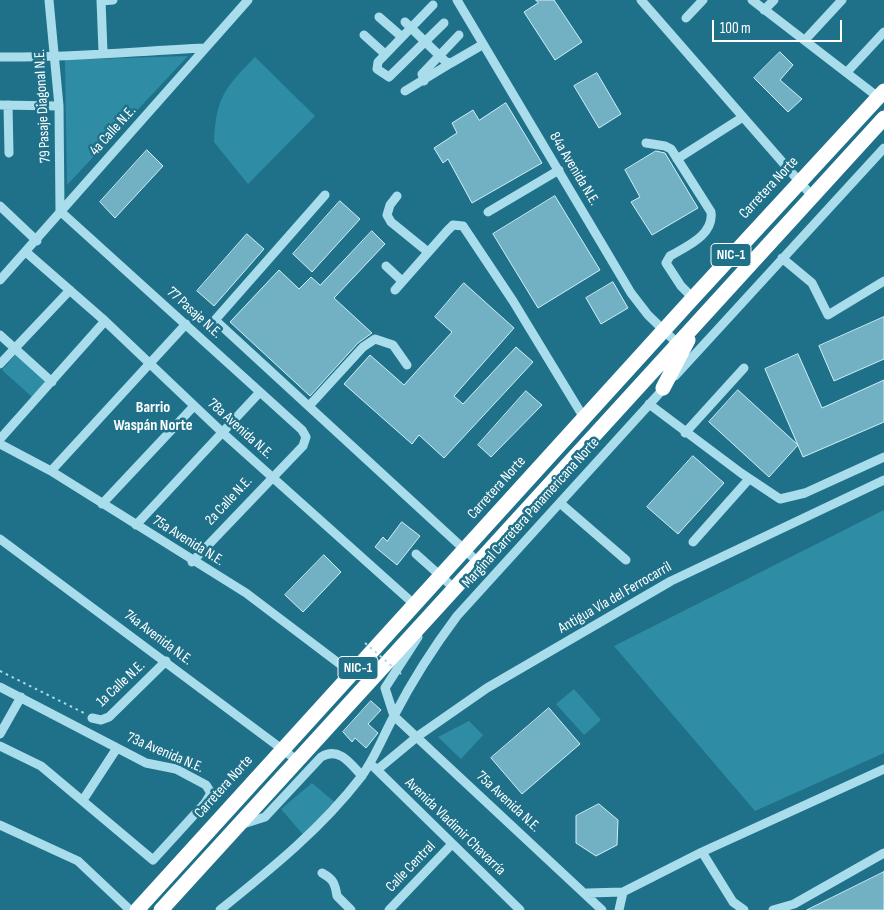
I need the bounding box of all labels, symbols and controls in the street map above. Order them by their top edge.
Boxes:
scale bar [714,10,844,42]
text: 100 m [720,19,751,38]
street label: 79 Pasaje Diagonal N.E. [31,49,55,163]
street label: 4a Calle N.E. [86,102,140,160]
street label: 84a Avenida N.E. [545,129,603,209]
street label: Carretera Norte [736,153,802,223]
road number: NIC-1 [711,244,751,266]
street label: 77 Pasaje N.E. [163,284,225,342]
street label: 78a Avenida N.E. [204,395,276,463]
district label: Barrio Waspán Norte [113,398,193,436]
street label: Marginal Carretera Panamericana Norte [459,434,603,592]
street label: Carretera Norte [464,453,530,523]
street label: 2a Calle N.E. [202,473,256,529]
street label: 75a Avenida N.E. [149,512,227,570]
street label: Antigua Vía del Ferrocarril [555,558,675,638]
street label: 74a Avenida N.E. [120,607,196,669]
road number: NIC-1 [338,656,378,680]
street label: 1a Calle N.E. [93,657,149,711]
street label: 73a Avenida N.E. [124,729,206,777]
street label: Carretera Norte [191,752,257,822]
street label: 75a Avenida N.E. [472,768,544,836]
street label: Avenida Vladimir Chavarría [401,774,509,880]
street label: Calle Central [382,838,440,896]

